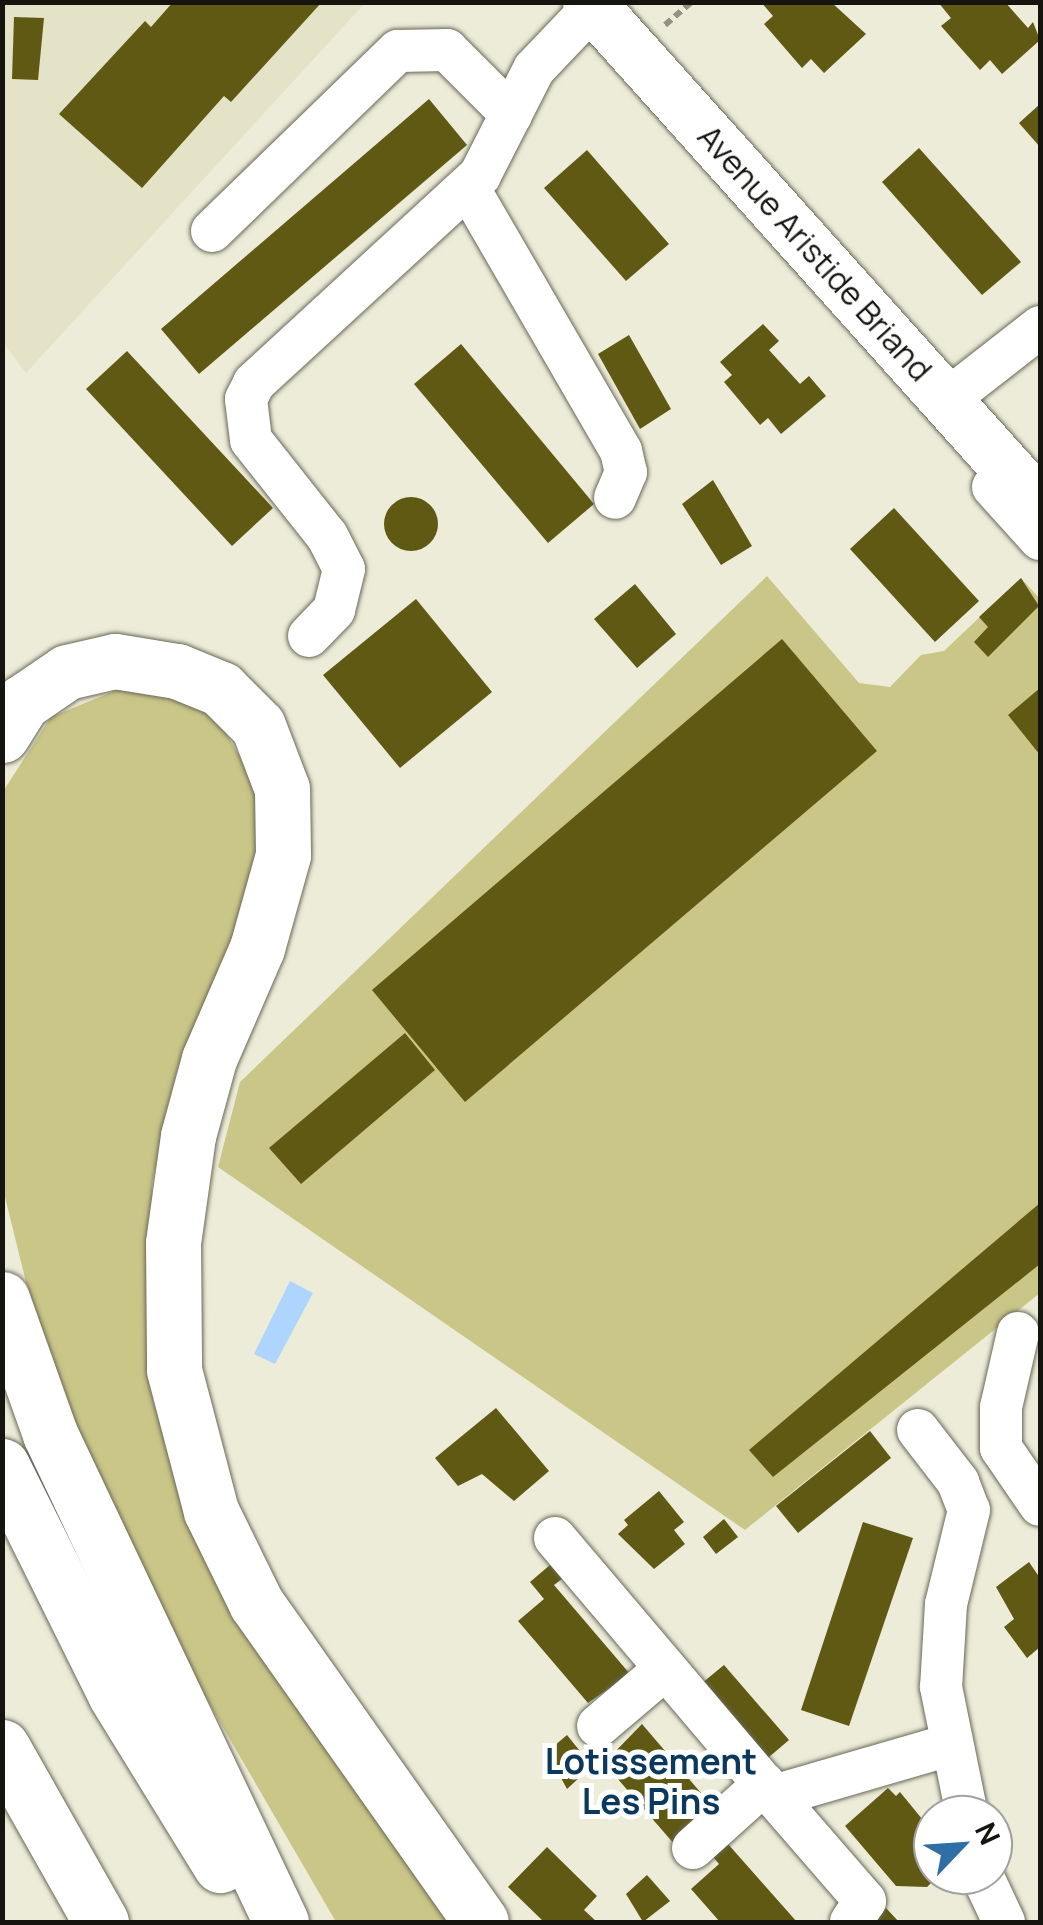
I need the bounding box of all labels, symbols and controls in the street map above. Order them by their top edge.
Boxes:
street label: Avenue Aristide Briand [690,117,940,389]
district label: Lotissement Les Pins [545,1740,757,1822]
north arrow [913,1795,1013,1895]
text: N [967,1816,1010,1850]

